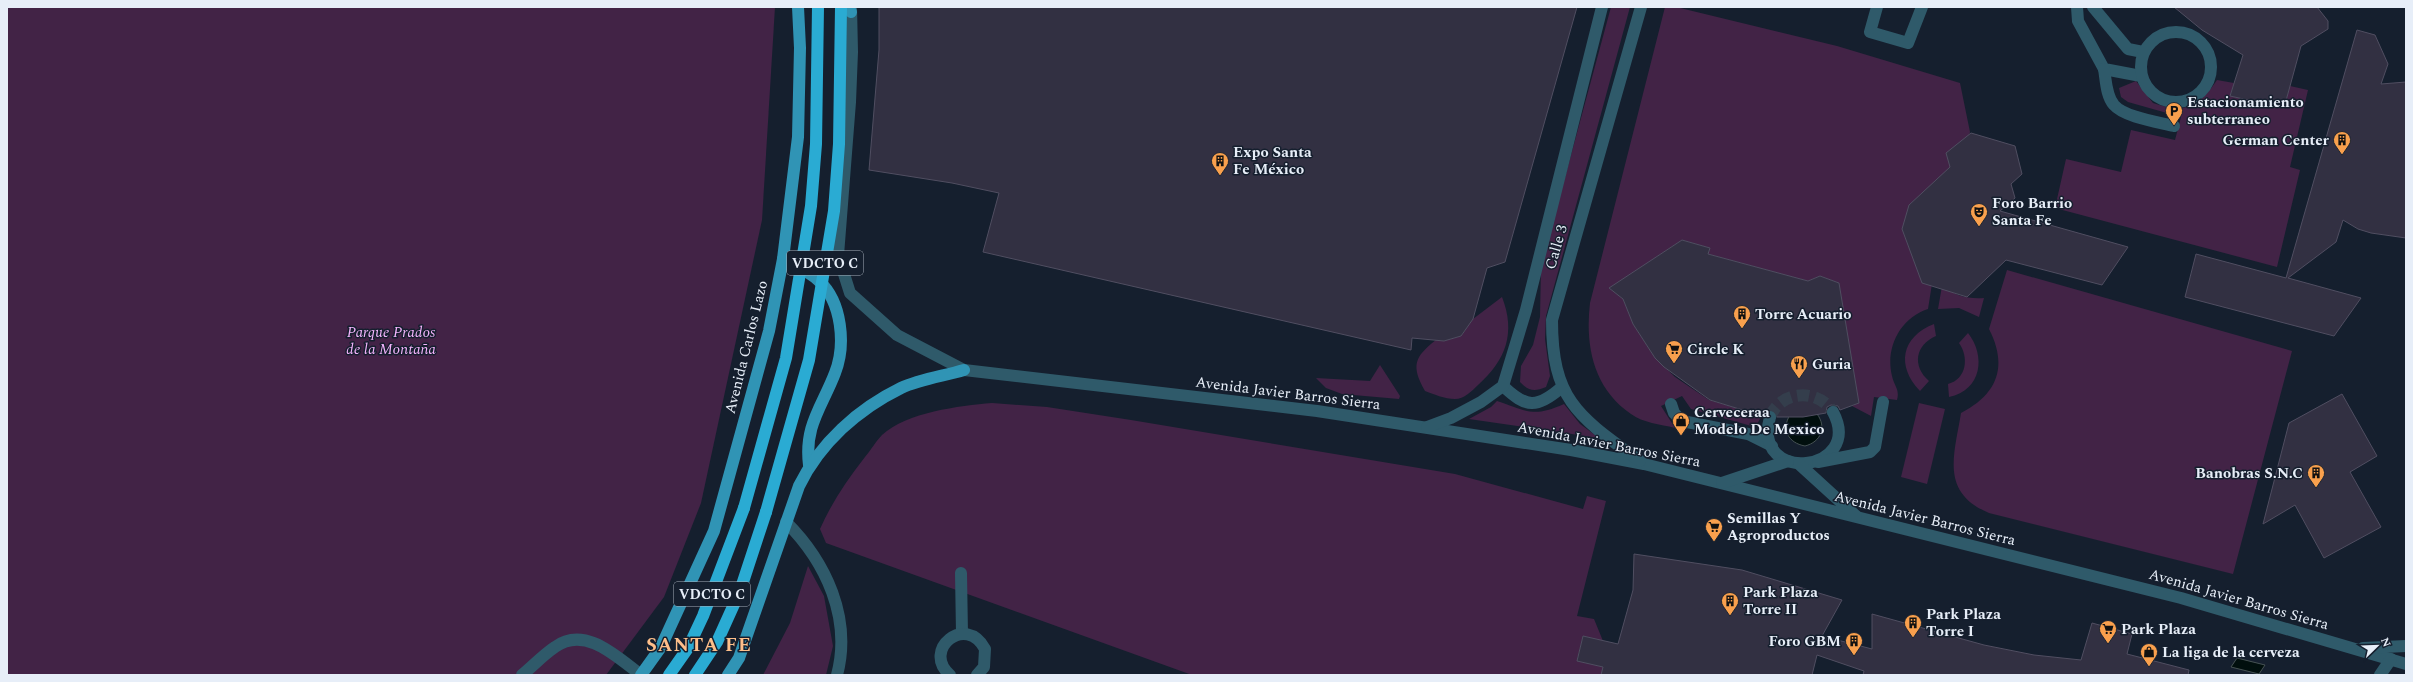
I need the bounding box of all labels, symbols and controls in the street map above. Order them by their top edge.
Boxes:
place label: Estacionamiento subterraneo [2187,91,2304,131]
parking icon: Estacionamiento subterraneo [2164,101,2184,126]
place label: German Center [2223,129,2330,152]
building icon: German Center [2332,130,2352,155]
place label: Expo Santa Fe México [1233,141,1312,181]
building icon: Expo Santa Fe México [1210,151,1230,176]
place label: Foro Barrio Santa Fe [1992,192,2072,232]
theatre icon: Foro Barrio Santa Fe [1969,202,1989,227]
street label: Calle 3 [1539,222,1574,272]
road number: VDCTO C [787,251,863,275]
street label: Avenida Carlos Lazo [719,278,774,416]
place label: Torre Acuario [1755,303,1852,326]
building icon: Torre Acuario [1732,304,1752,329]
park label: Parque Prados de la Montaña [346,321,436,361]
place label: Circle K [1687,338,1744,361]
supermarket icon: Circle K [1664,339,1684,364]
place label: Guria [1812,353,1852,376]
restaurant icon: Guria [1789,354,1809,379]
street label: Avenida Javier Barros Sierra [1194,371,1382,416]
place label: Cerveceraa Modelo De Mexico [1694,401,1825,441]
shop icon: Cerveceraa Modelo De Mexico [1671,411,1691,436]
street label: Avenida Javier Barros Sierra [1515,415,1703,474]
place label: Banobras S.N.C [2195,462,2303,485]
building icon: Banobras S.N.C [2306,463,2326,488]
street label: Avenida Javier Barros Sierra [1832,485,2019,552]
place label: Semillas Y Agroproductos [1727,507,1830,547]
supermarket icon: Semillas Y Agroproductos [1704,517,1724,542]
street label: Avenida Javier Barros Sierra [2146,563,2332,636]
place label: Park Plaza Torre II [1743,581,1818,621]
road number: VDCTO C [674,582,750,606]
building icon: Park Plaza Torre II [1720,591,1740,616]
place label: Park Plaza Torre I [1926,603,2001,643]
building icon: Park Plaza Torre I [1903,613,1923,638]
place label: Park Plaza [2121,618,2196,641]
supermarket icon: Park Plaza [2098,619,2118,644]
north arrow [2357,626,2397,666]
place label: Foro GBM [1768,630,1841,653]
district label: SANTA FE [646,631,752,660]
building icon: Foro GBM [1844,631,1864,656]
text: N [2376,635,2395,650]
place label: La liga de la cerveza [2162,641,2300,664]
shop icon: La liga de la cerveza [2139,642,2159,667]

